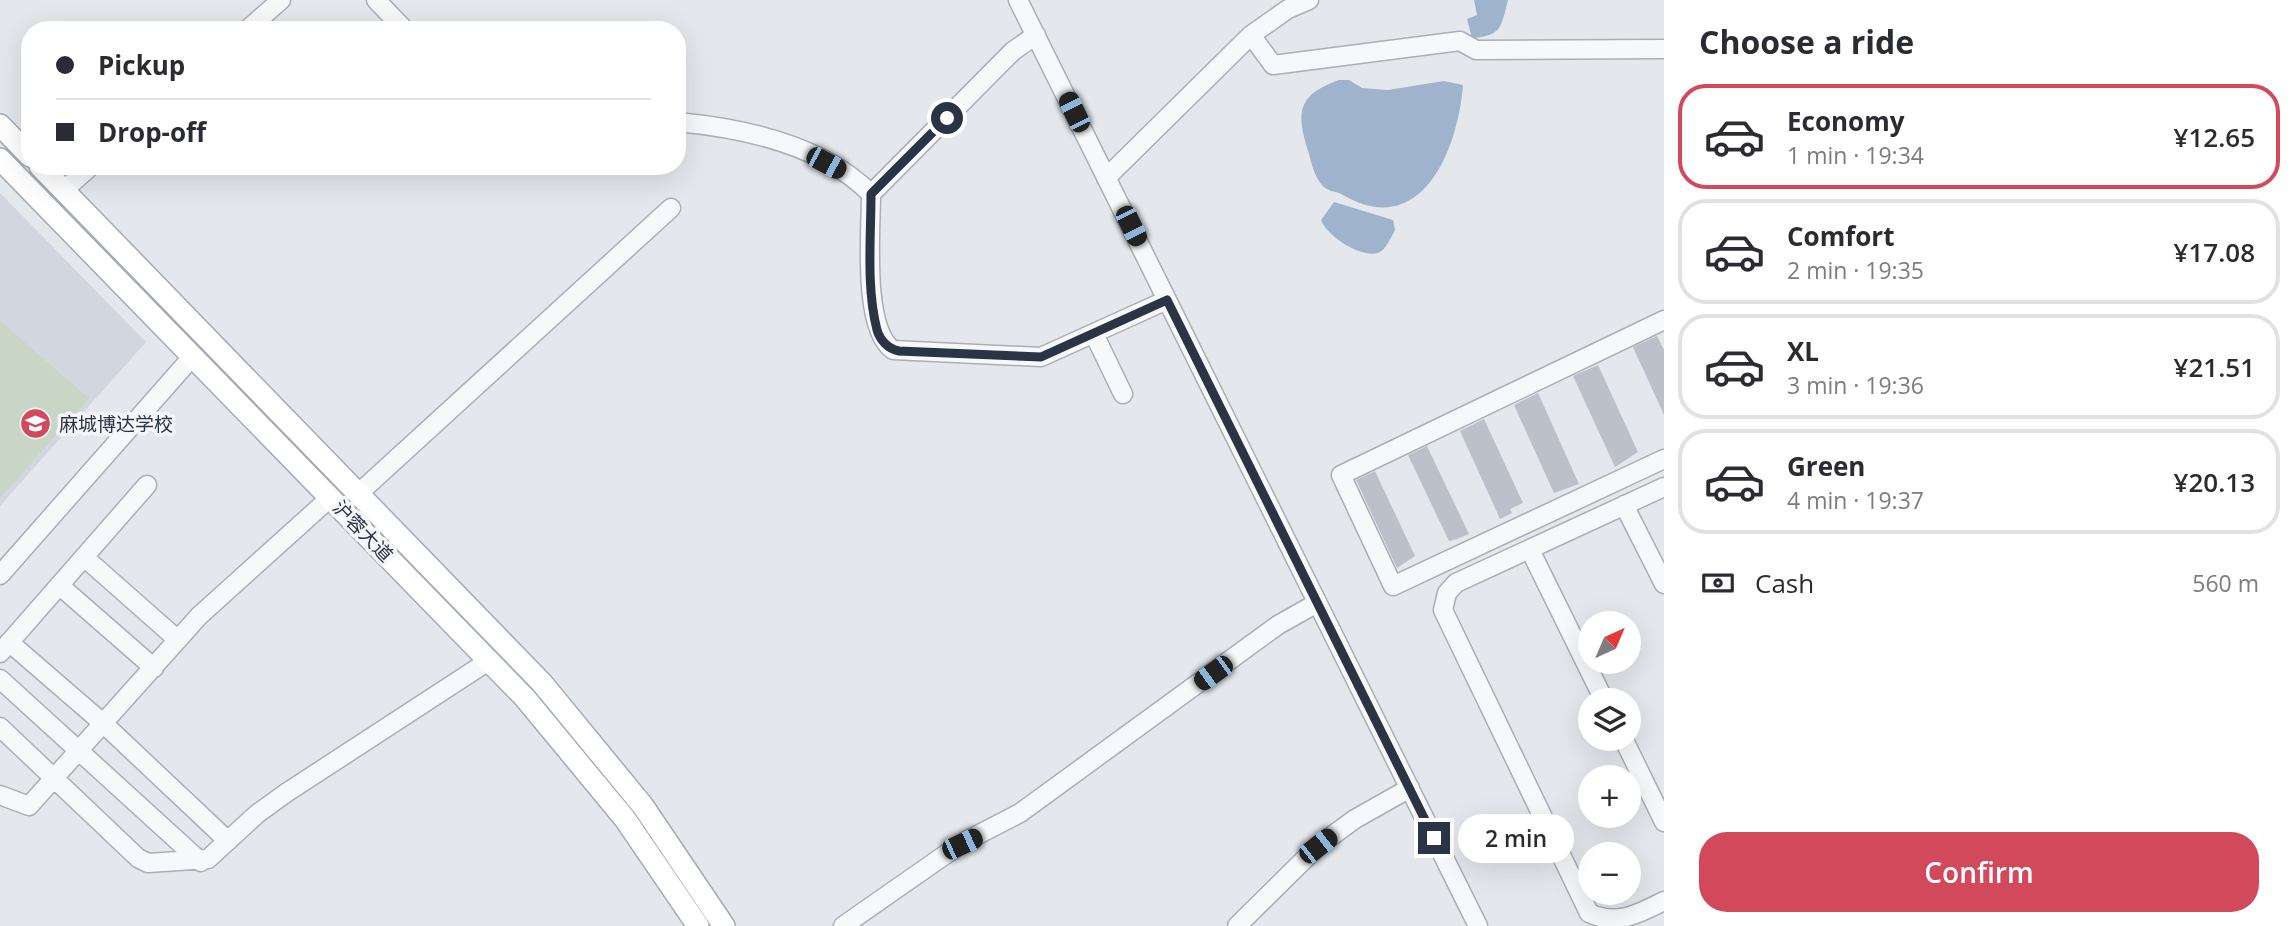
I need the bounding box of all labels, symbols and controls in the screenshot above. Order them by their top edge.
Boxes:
text: Choose a ride [1699,20,1914,63]
text: Pickup [98,47,185,83]
car [1056,89,1093,135]
route start [931,102,963,134]
text: Economy [1787,103,1905,139]
icon: car [1703,105,1766,168]
text: Drop-off [98,114,206,150]
text: ¥12.65 [2174,119,2255,155]
text: 1 min · 19:34 [1787,139,1924,171]
car [803,144,850,182]
car [1113,203,1150,249]
text: Comfort [1787,218,1894,254]
icon: car [1703,220,1766,283]
text: ¥17.08 [2174,234,2255,270]
text: 2 min · 19:35 [1787,254,1924,286]
text: XL [1787,333,1819,369]
icon: car [1703,335,1766,398]
text: ¥21.51 [2174,349,2255,385]
text: 3 min · 19:36 [1787,369,1924,401]
school or university icon: 麻城博达学校 [19,407,53,441]
place label: 麻城博达学校 [59,411,173,437]
text: Green [1787,448,1865,484]
icon: car [1703,450,1766,513]
text: ¥20.13 [2174,464,2255,500]
text: 4 min · 19:37 [1787,484,1924,516]
street label: 沪蓉大道 [327,495,399,567]
icon: cash [1699,564,1737,602]
text: Cash [1755,565,1814,601]
text: 560 m [2192,567,2259,599]
north arrow [1578,611,1642,674]
map controls [1578,611,1641,905]
car [1190,652,1237,694]
button: layers [1578,688,1641,751]
button: + [1578,765,1641,828]
callout: 2 min [1458,814,1574,862]
route end [1418,822,1450,854]
text: 2 min [1485,822,1547,854]
car [1295,825,1342,867]
car [939,826,986,862]
button: Confirm [1699,832,2259,912]
button: − [1578,842,1641,905]

